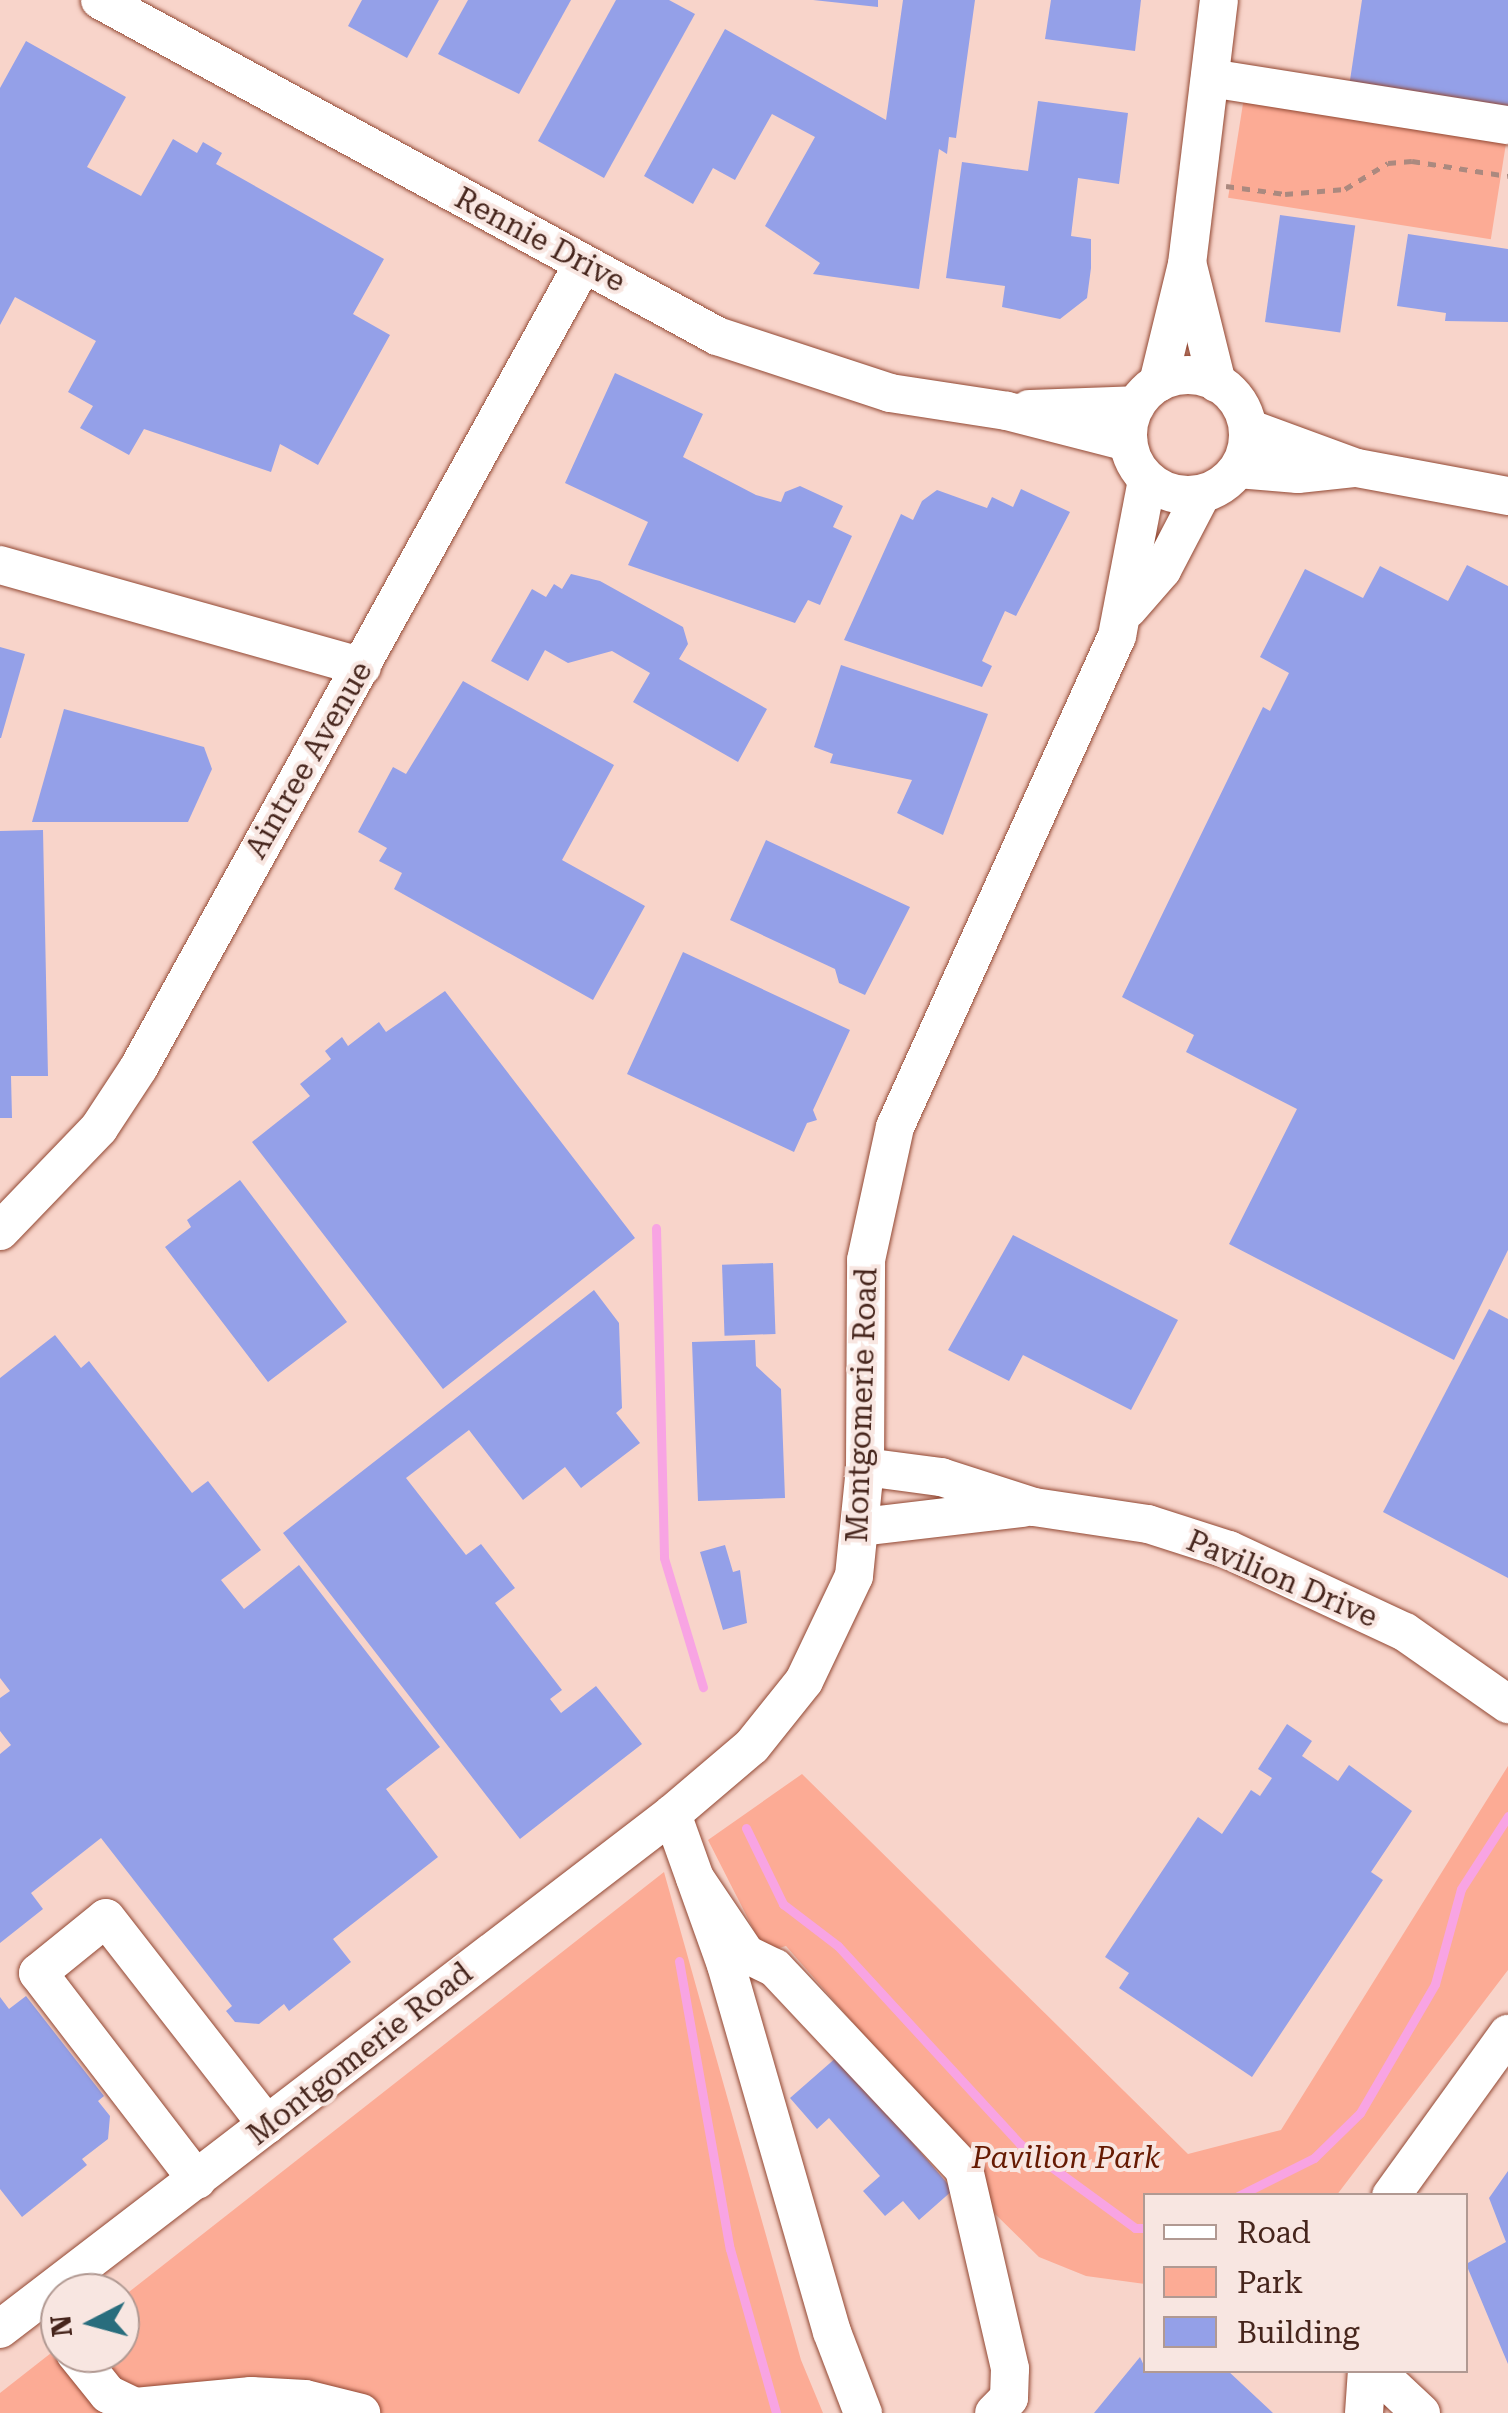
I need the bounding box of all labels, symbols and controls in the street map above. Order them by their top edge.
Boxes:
street label: Rennie Drive [449,180,631,300]
street label: Aintree Avenue [238,655,380,865]
street label: Montgomerie Road [839,1267,885,1543]
street label: Pavilion Drive [1181,1523,1383,1635]
street label: Montgomerie Road [240,1955,480,2153]
park label: Pavilion Park [972,2140,1160,2176]
legend [1143,2193,1468,2373]
text: Road [1237,2215,1311,2250]
text: Park [1237,2265,1303,2300]
north arrow [40,2273,140,2373]
text: N [44,2314,79,2338]
text: Building [1237,2315,1360,2350]

